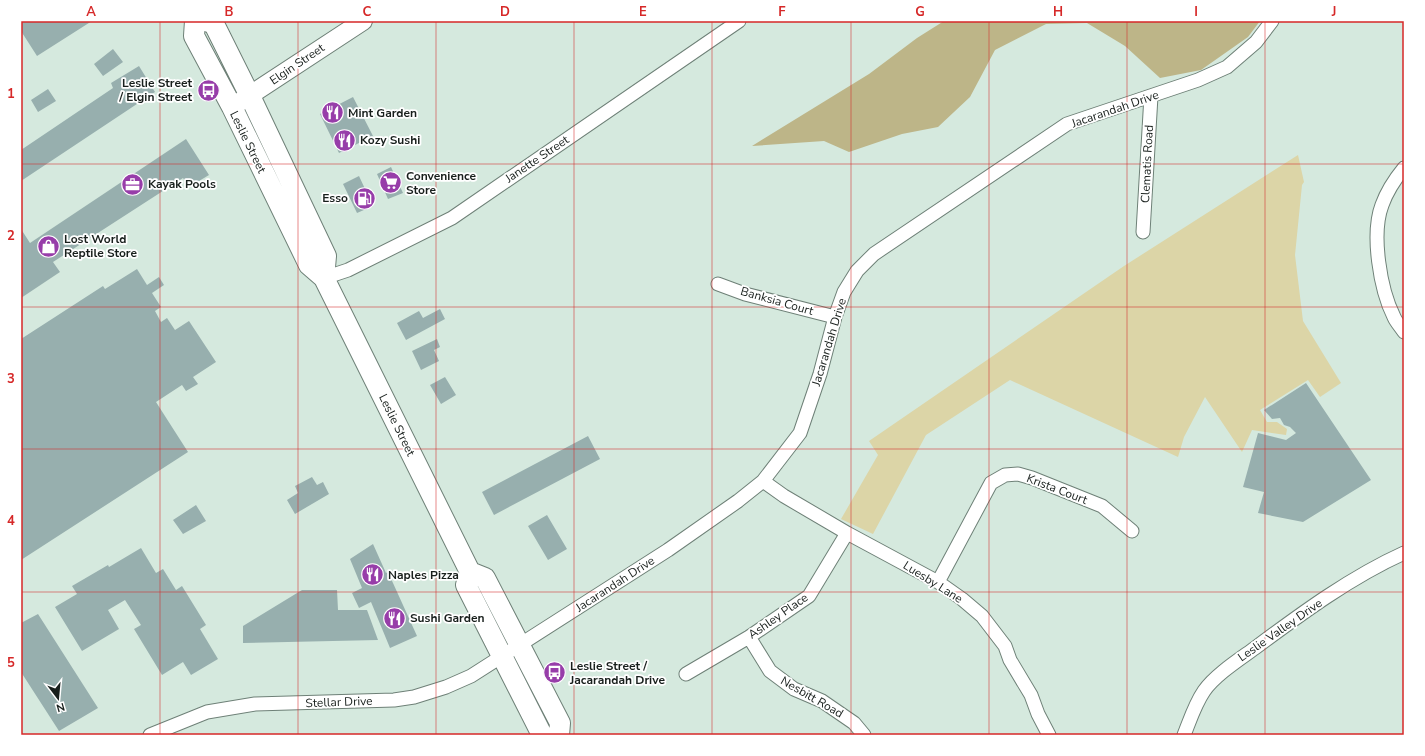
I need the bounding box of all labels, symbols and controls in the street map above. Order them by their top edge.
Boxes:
text: A [86,3,96,21]
text: B [225,3,234,21]
text: C [363,3,372,21]
text: D [500,3,510,21]
text: E [639,3,647,21]
text: F [778,3,786,21]
text: G [915,3,925,21]
text: H [1053,3,1063,21]
text: I [1194,3,1198,21]
text: J [1331,3,1336,21]
street label: Elgin Street [266,39,328,88]
place label: Leslie Street / Elgin Street [118,75,192,105]
bus stop icon: Leslie Street / Elgin Street [195,77,221,103]
text: 1 [7,85,15,103]
street label: Jacarandah Drive [1068,87,1161,132]
restaurant icon: Mint Garden [320,100,346,126]
place label: Mint Garden [348,105,417,121]
street label: Leslie Street [226,108,270,176]
street label: Clematis Road [1137,124,1157,204]
restaurant icon: Kozy Sushi [332,127,358,153]
street label: Janette Street [501,131,573,187]
place label: Kozy Sushi [360,132,420,148]
place label: Convenience Store [406,168,476,198]
supermarket icon: Convenience Store [377,170,403,196]
office icon: Kayak Pools [119,171,145,197]
place label: Kayak Pools [148,176,216,192]
fuel station icon: Esso [351,185,377,211]
place label: Esso [322,190,348,206]
text: 2 [7,227,15,245]
place label: Lost World Reptile Store [64,231,137,261]
shop icon: Lost World Reptile Store [36,233,62,259]
street label: Banksia Court [739,283,816,319]
street label: Jacarandah Drive [808,296,850,389]
text: 3 [7,370,15,388]
street label: Leslie Street [375,391,419,459]
street label: Krista Court [1024,470,1090,508]
text: 4 [7,512,15,530]
street label: Jacarandah Drive [572,552,658,616]
street label: Luesby Lane [900,557,966,607]
restaurant icon: Naples Pizza [360,562,386,588]
place label: Naples Pizza [388,567,459,583]
street label: Ashley Place [745,589,811,643]
street label: Leslie Valley Drive [1235,595,1325,665]
restaurant icon: Sushi Garden [382,605,408,631]
place label: Sushi Garden [410,610,484,626]
text: 5 [7,654,15,672]
place label: Leslie Street / Jacarandah Drive [569,658,665,688]
bus stop icon: Leslie Street / Jacarandah Drive [542,660,568,686]
street label: Nesbitt Road [778,673,846,721]
north arrow [38,678,78,718]
street label: Stellar Drive [305,693,373,711]
text: N [55,699,67,715]

